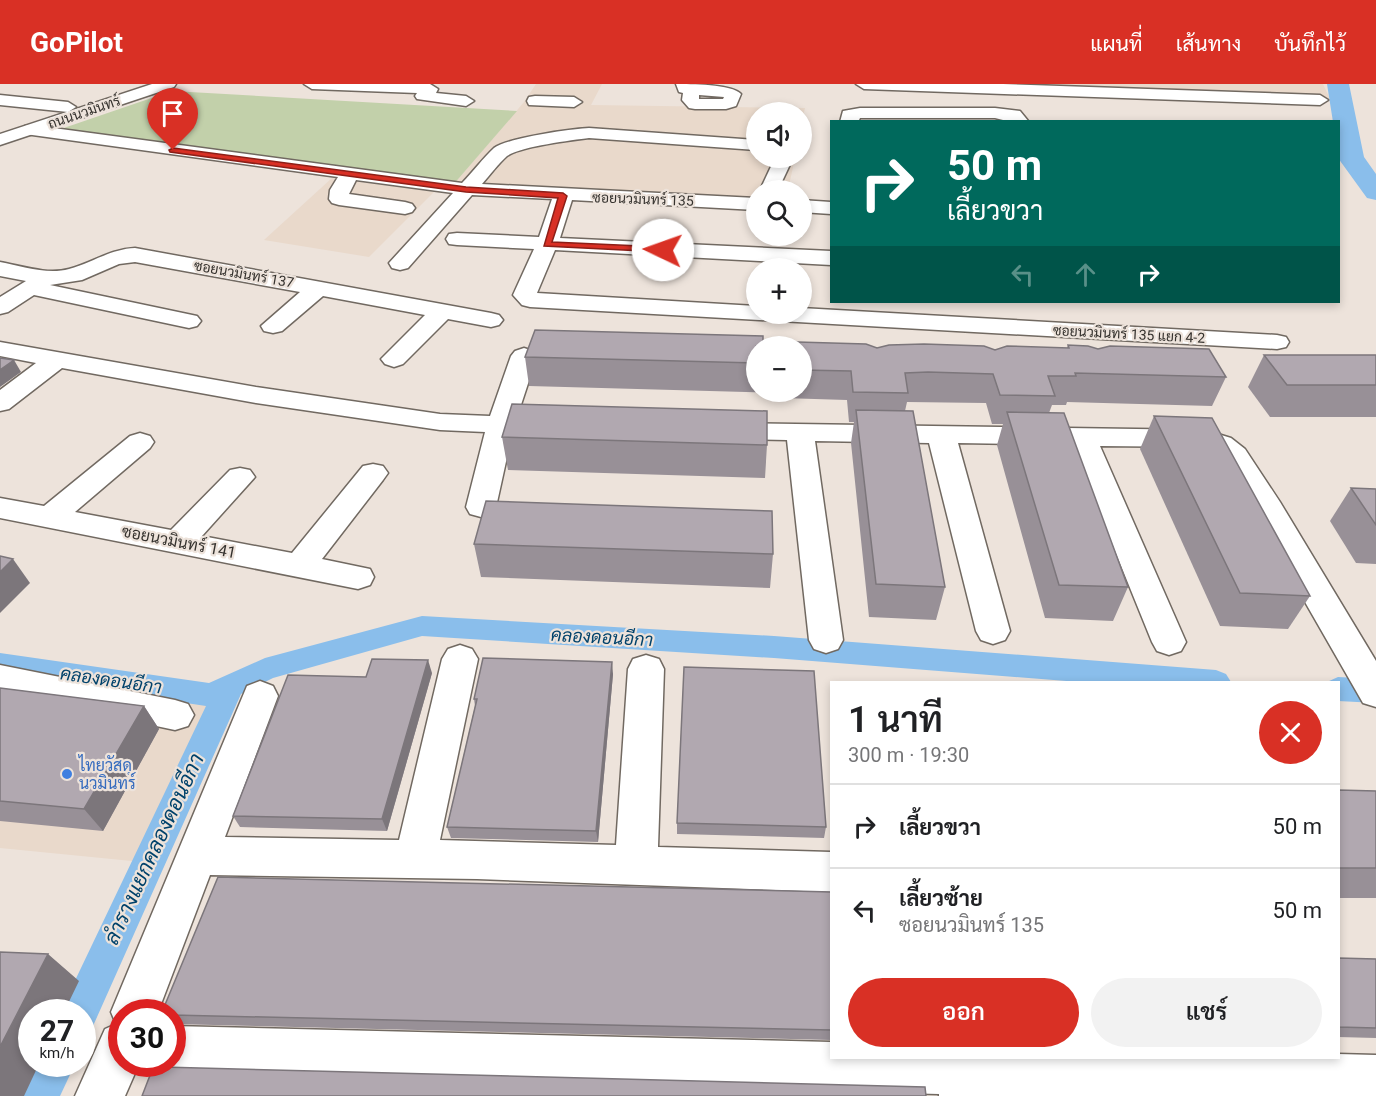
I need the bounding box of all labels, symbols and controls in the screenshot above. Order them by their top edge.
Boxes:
text: GoPilot [30,26,123,59]
text: แผนที่ [1090,32,1143,56]
text: เส้นทาง [1176,32,1241,56]
text: บันทึกไว้ [1274,32,1346,56]
pin [147,88,198,150]
street label: ถนนนวมินทร์ [45,91,123,132]
icon: arrive [156,97,189,130]
map controls [746,102,812,402]
button: sound [746,102,812,168]
text: 50 m [947,141,1042,190]
icon: right [848,144,926,222]
button: search [746,180,812,246]
street label: ซอยนวมินทร์ 135 [592,188,694,209]
text: เลี้ยวขวา [947,195,1043,227]
position arrow [631,218,695,282]
street label: ซอยนวมินทร์ 137 [193,256,296,291]
button: + [746,258,812,324]
icon: left [1006,258,1039,291]
icon: ahead [1069,258,1102,291]
icon: right [1132,258,1165,291]
street label: ซอยนวมินทร์ 135 แยก 4-2 [1053,321,1206,346]
button: − [746,336,812,402]
street label: ซอยนวมินทร์ 141 [120,519,238,562]
water label: คลองดอนอีกา [550,622,654,650]
water label: คลองดอนอีกา [59,660,164,698]
text: 1 นาที [848,699,943,741]
button: close [1259,701,1322,764]
text: 300 m · 19:30 [848,743,969,767]
water label: ลำรางแยกคลองดอนอีกา [98,749,209,948]
place label: ไทยวัสดุ นวมินทร์ [77,754,136,793]
marker: ไทยวัสดุ นวมินทร์ [60,767,74,781]
icon: right [848,810,881,843]
text: 50 m [1273,814,1322,839]
text: เลี้ยวขวา [899,815,981,840]
text: เลี้ยวซ้าย [899,886,983,911]
icon: left [848,894,881,927]
text: 50 m [1273,898,1322,923]
text: ซอยนวมินทร์ 135 [899,913,1044,937]
button: ออก [848,978,1079,1047]
button: แชร์ [1091,978,1322,1047]
speed limit sign: 30 [108,999,186,1077]
text: 27 [40,1013,74,1048]
text: km/h [39,1044,75,1062]

